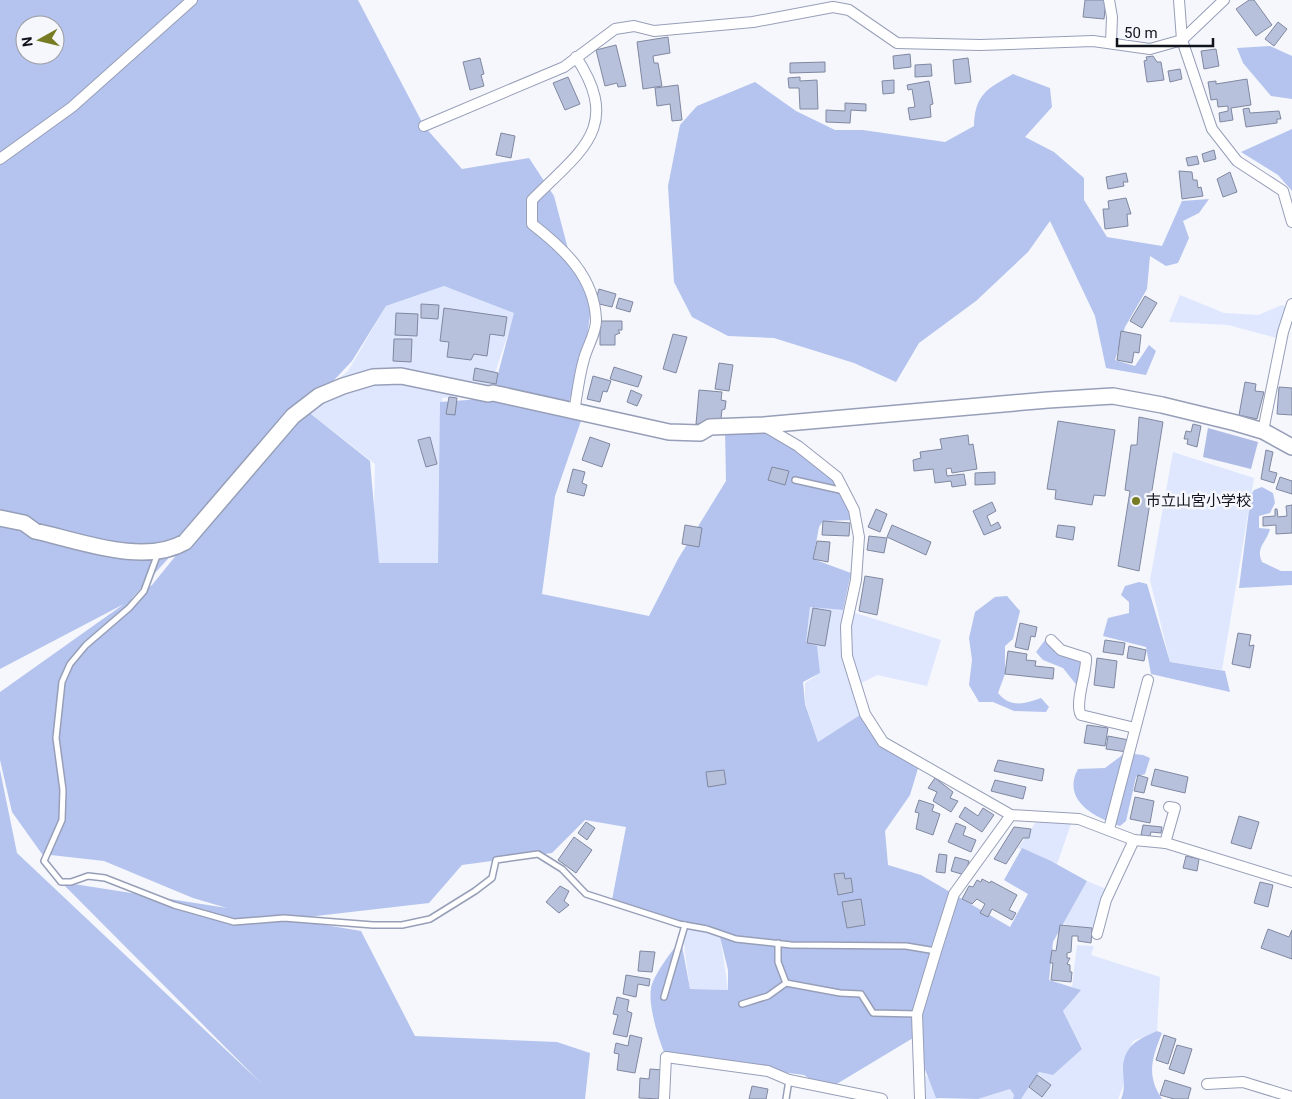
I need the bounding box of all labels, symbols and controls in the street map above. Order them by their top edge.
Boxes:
north arrow [15,15,65,65]
scale bar [1117,15,1213,47]
text: 50 m [1124,24,1158,42]
text: N [19,36,36,48]
place label: 市立山宮小学校 [1146,492,1251,510]
marker: 市立山宮小学校 [1130,495,1142,507]

